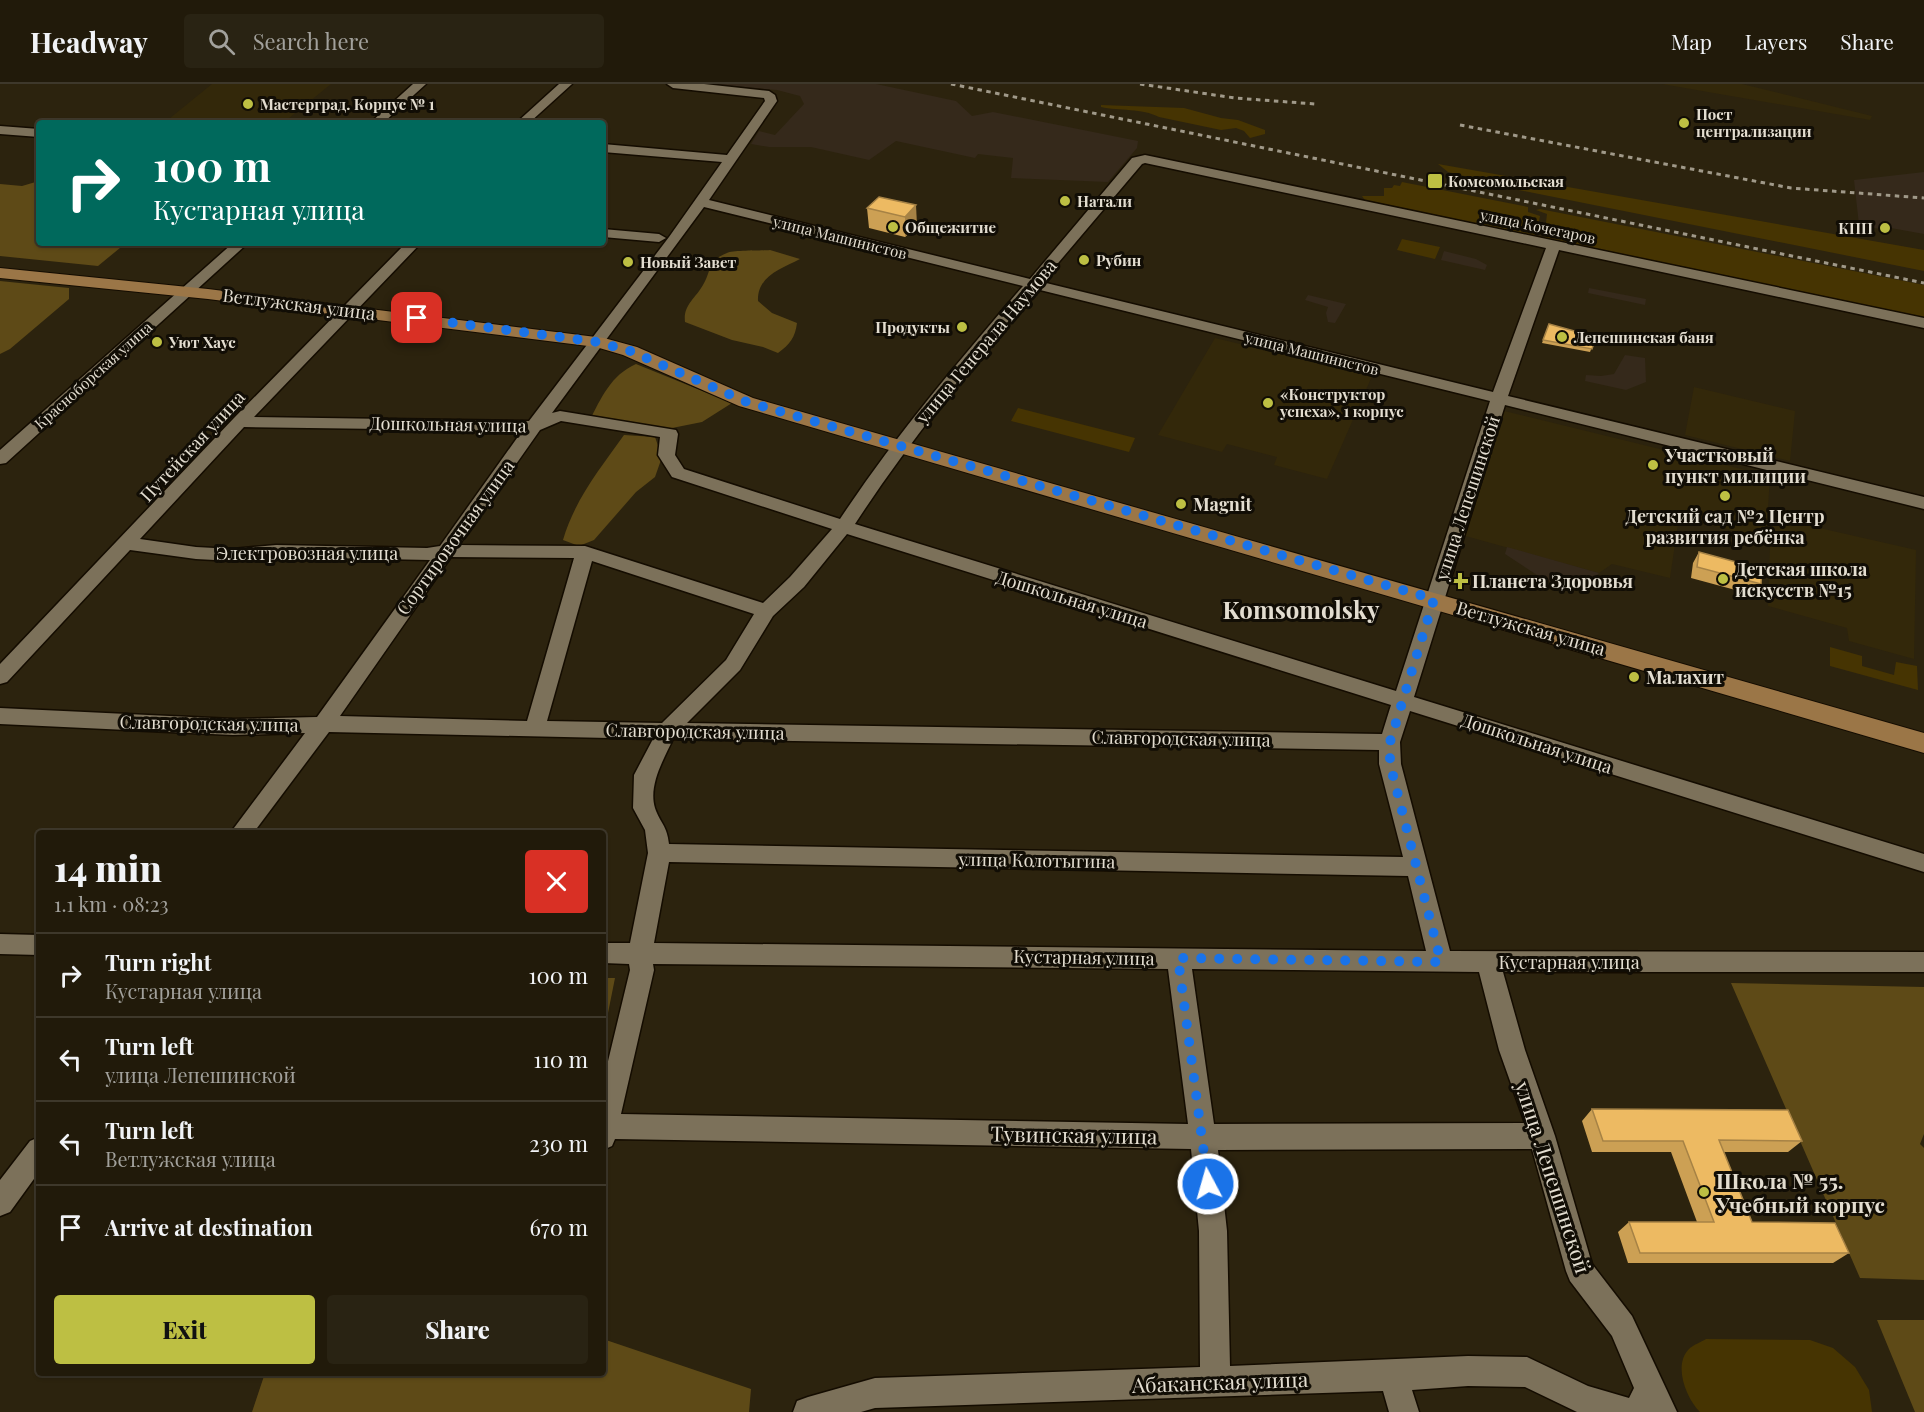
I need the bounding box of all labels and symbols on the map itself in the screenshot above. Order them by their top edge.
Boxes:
place label: Мастерград. Корпус № 1 [260,94,435,114]
marker: Мастерград. Корпус № 1 [241,97,255,111]
place label: Пост централизации [1696,104,1812,141]
marker: Пост централизации [1677,116,1691,130]
place label: Комсомольская [1448,171,1564,191]
marker: Комсомольская [1426,172,1444,190]
place label: Натали [1077,191,1132,211]
marker: Натали [1058,194,1072,208]
street label: улица Кочегаров [1477,204,1598,248]
street label: улица Машинистов [770,210,909,263]
place label: Общежитие [905,217,997,237]
place label: КПП [1838,218,1873,238]
marker: Общежитие [886,220,900,234]
marker: КПП [1878,221,1892,235]
place label: Рубин [1096,250,1142,270]
place label: Новый Завет [640,252,737,272]
marker: Рубин [1077,253,1091,267]
street label: улица Генерала Наумова [910,254,1062,429]
marker: Новый Завет [621,255,635,269]
street label: Ветлужская улица [221,283,377,325]
pin [391,292,442,343]
street label: Красноборская улица [30,316,157,433]
place label: Продукты [875,317,951,337]
marker: Продукты [955,320,969,334]
street label: улица Машинистов [1242,326,1381,379]
place label: Лепешинская баня [1573,327,1714,347]
marker: Лепешинская баня [1555,330,1569,344]
place label: Уют Хаус [168,332,236,352]
marker: Уют Хаус [150,335,164,349]
place label: «Конструктор успеха», 1 корпус [1279,384,1404,421]
street label: Путейская улица [134,385,250,507]
marker: «Конструктор успеха», 1 корпус [1261,396,1275,410]
street label: Дошкольная улица [369,411,527,437]
street label: улица Лепешинской [1429,413,1505,584]
place label: Участковый пункт милиции [1664,443,1806,488]
street label: Сортировочная улица [391,455,519,619]
marker: Участковый пункт милиции [1646,458,1660,472]
marker: Детский сад №2 Центр развития ребёнка [1718,489,1732,503]
place label: Magnit [1193,492,1253,516]
marker: Magnit [1174,497,1188,511]
place label: Детский сад №2 Центр развития ребёнка [1626,504,1825,549]
street label: Электровозная улица [216,541,398,565]
place label: Детская школа искусств №15 [1735,557,1868,602]
street label: Дошкольная улица [993,565,1151,633]
place label: Планета Здоровья [1472,569,1633,593]
marker: Детская школа искусств №15 [1716,572,1730,586]
marker: Планета Здоровья [1453,574,1467,588]
district label: Komsomolsky [1223,593,1380,625]
street label: Ветлужская улица [1454,595,1608,661]
place label: Малахит [1646,665,1725,689]
marker: Малахит [1627,670,1641,684]
street label: Дошкольная улица [1459,707,1615,779]
street label: Славгородская улица [119,709,299,737]
street label: Славгородская улица [605,717,785,745]
street label: Славгородская улица [1091,724,1271,752]
street label: улица Колотыгина [957,847,1116,873]
street label: Кустарная улица [1013,944,1155,970]
street label: Кустарная улица [1498,950,1640,974]
street label: улица Лепешинской [1509,1076,1598,1277]
street label: Тувинская улица [990,1119,1158,1149]
position arrow [1176,1152,1240,1216]
place label: Школа № 55. Учебный корпус [1715,1166,1885,1218]
marker: Школа № 55. Учебный корпус [1697,1185,1711,1199]
street label: Абаканская улица [1130,1364,1309,1398]

